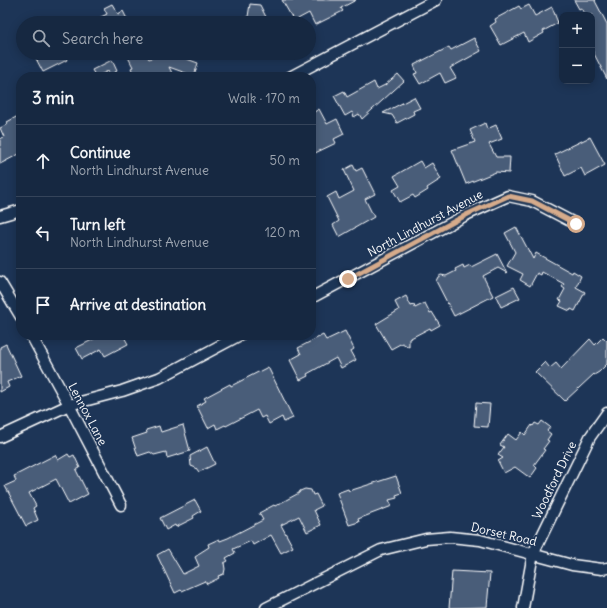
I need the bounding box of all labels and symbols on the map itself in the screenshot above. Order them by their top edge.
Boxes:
street label: North Lindhurst Avenue [365,186,485,260]
route start [567,215,585,233]
route end [339,270,357,288]
street label: Lennox Lane [65,380,111,448]
street label: Woodford Drive [529,439,579,521]
street label: Dorset Road [470,519,538,549]

